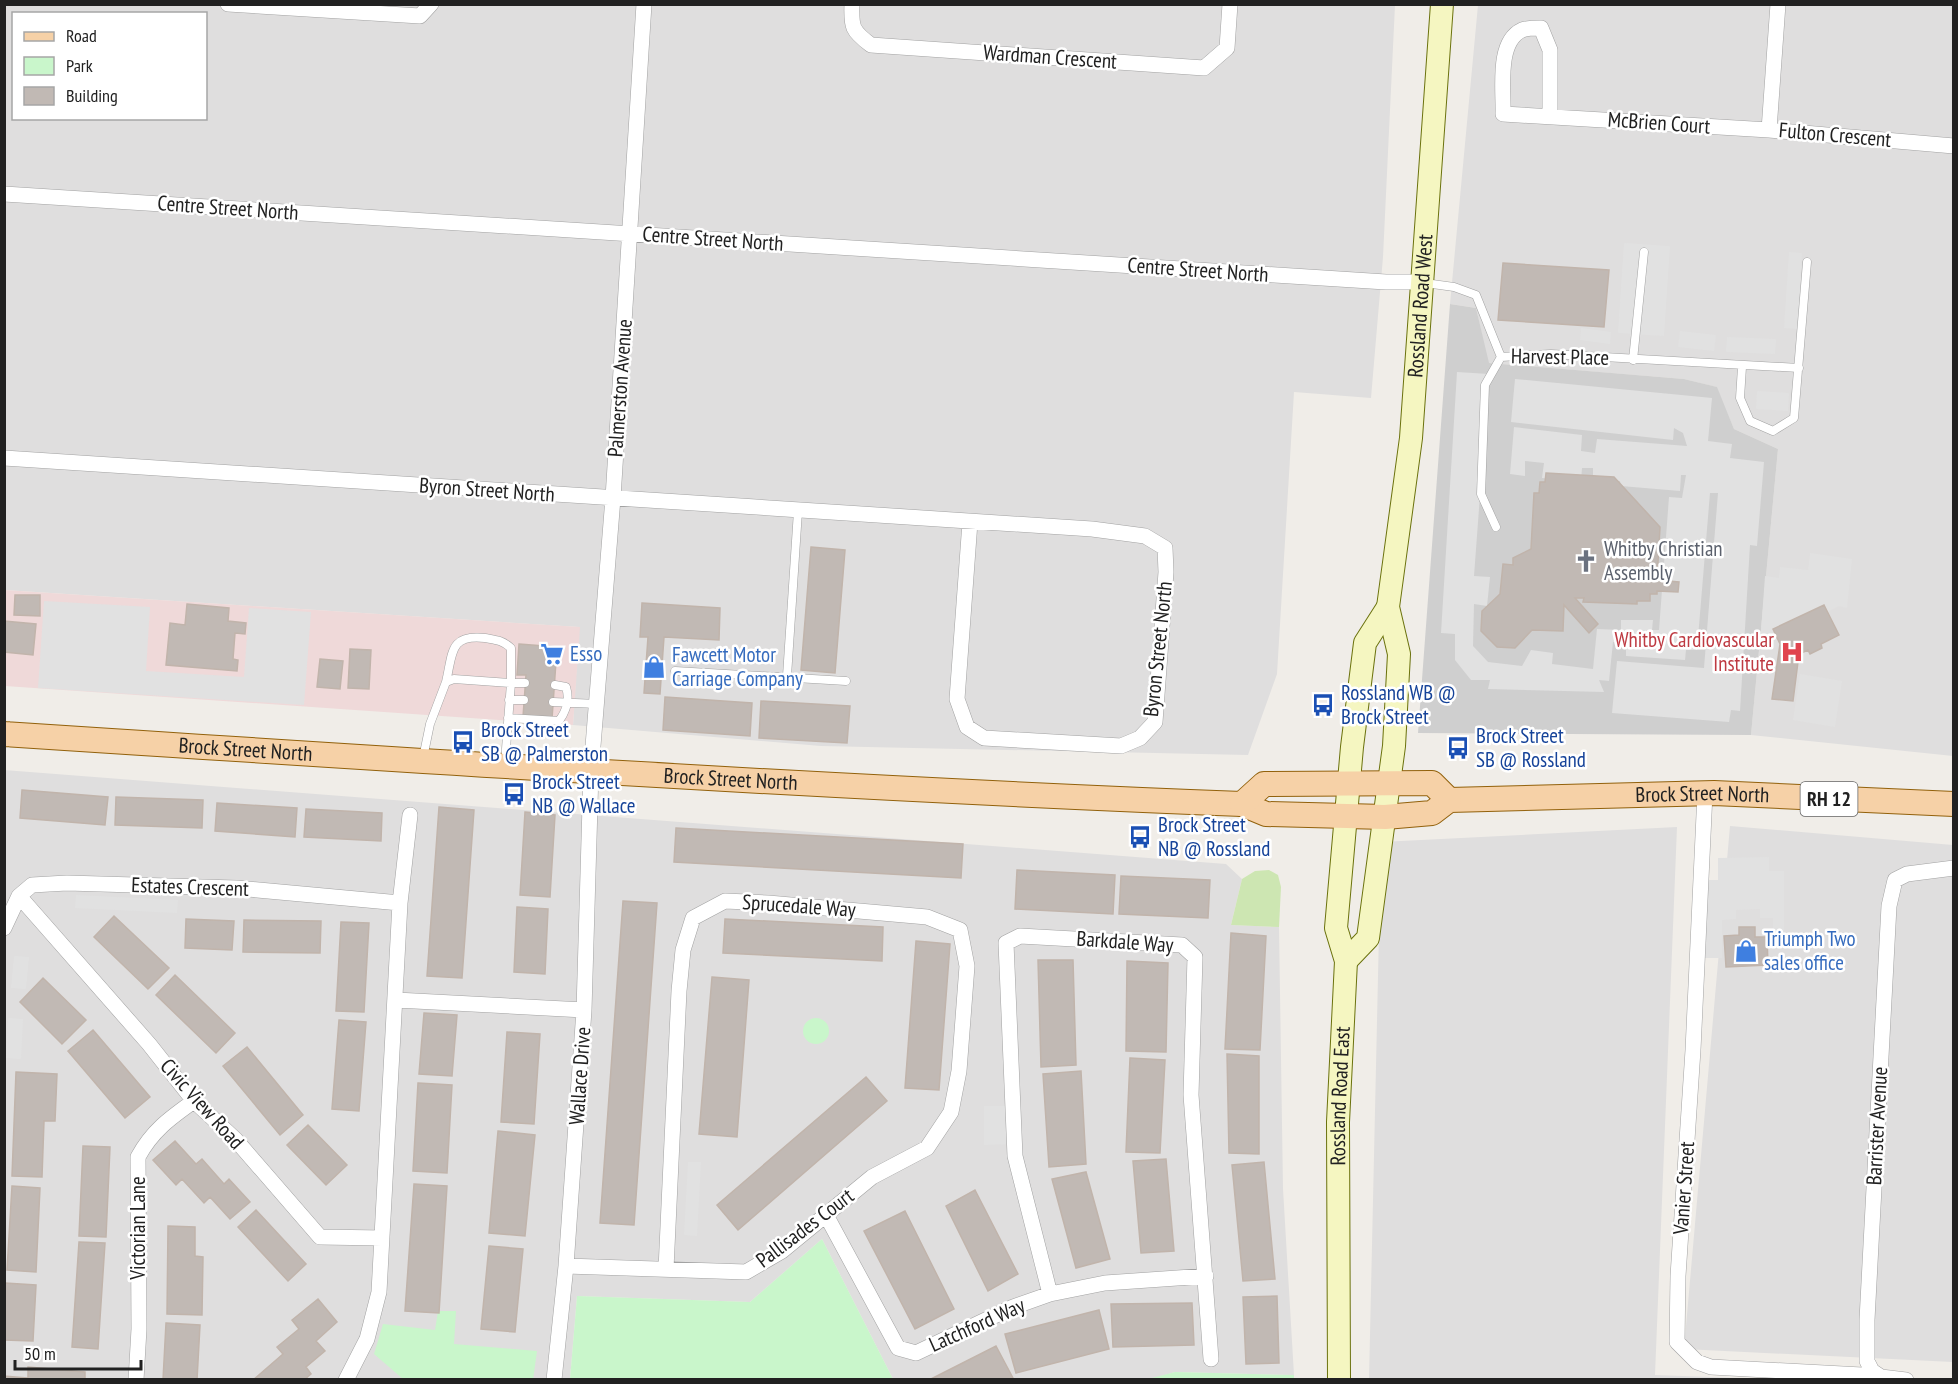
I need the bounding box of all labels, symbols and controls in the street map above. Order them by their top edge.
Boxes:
legend [12,12,207,120]
text: Road [66,24,97,47]
street label: Wardman Crescent [982,38,1118,75]
text: Park [66,54,93,77]
text: Building [66,84,118,107]
street label: McBrien Court [1607,105,1711,140]
street label: Fulton Crescent [1778,116,1893,153]
street label: Centre Street North [157,189,299,226]
street label: Centre Street North [642,220,784,257]
street label: Rossland Road West [1401,233,1439,378]
street label: Centre Street North [1127,251,1269,288]
street label: Palmerston Avenue [601,318,638,458]
street label: Harvest Place [1511,342,1609,371]
street label: Byron Street North [418,471,556,508]
place label: Whitby Christian Assembly [1604,535,1723,586]
church icon: Whitby Christian Assembly [1573,548,1599,574]
street label: Byron Street North [1137,580,1178,718]
place label: Whitby Cardiovascular Institute [1614,626,1774,677]
hospital icon: Whitby Cardiovascular Institute [1779,639,1805,665]
place label: Esso [570,640,602,667]
supermarket icon: Esso [539,641,565,667]
place label: Fawcett Motor Carriage Company [672,641,803,692]
shop icon: Fawcett Motor Carriage Company [641,654,667,680]
place label: Rossland WB @ Brock Street [1341,679,1456,730]
bus stop icon: Rossland WB @ Brock Street [1310,692,1336,718]
place label: Brock Street SB @ Palmerston [481,716,608,767]
place label: Brock Street SB @ Rossland [1476,722,1586,773]
bus stop icon: Brock Street SB @ Palmerston [450,729,476,755]
street label: Brock Street North [178,731,313,767]
bus stop icon: Brock Street SB @ Rossland [1445,735,1471,761]
street label: Brock Street North [663,762,798,796]
place label: Brock Street NB @ Wallace [532,768,636,819]
street label: Brock Street North [1635,779,1770,809]
bus stop icon: Brock Street NB @ Wallace [501,781,527,807]
road number: RH 12 [1800,782,1858,816]
place label: Brock Street NB @ Rossland [1158,811,1270,862]
bus stop icon: Brock Street NB @ Rossland [1127,824,1153,850]
street label: Estates Crescent [131,871,250,902]
street label: Sprucedale Way [741,888,857,923]
street label: Barkdale Way [1076,925,1174,958]
place label: Triumph Two sales office [1764,925,1855,976]
shop icon: Triumph Two sales office [1733,938,1759,964]
street label: Wallace Drive [563,1026,596,1126]
street label: Rossland Road East [1324,1026,1356,1166]
street label: Civic View Road [155,1053,250,1155]
street label: Barrister Avenue [1860,1066,1893,1186]
street label: Vanier Street [1667,1140,1700,1236]
street label: Victorian Lane [124,1176,151,1281]
street label: Pallisades Court [750,1182,859,1273]
street label: Latchford Way [925,1291,1029,1358]
scale bar [15,1333,141,1371]
text: 50 m [24,1342,56,1365]

